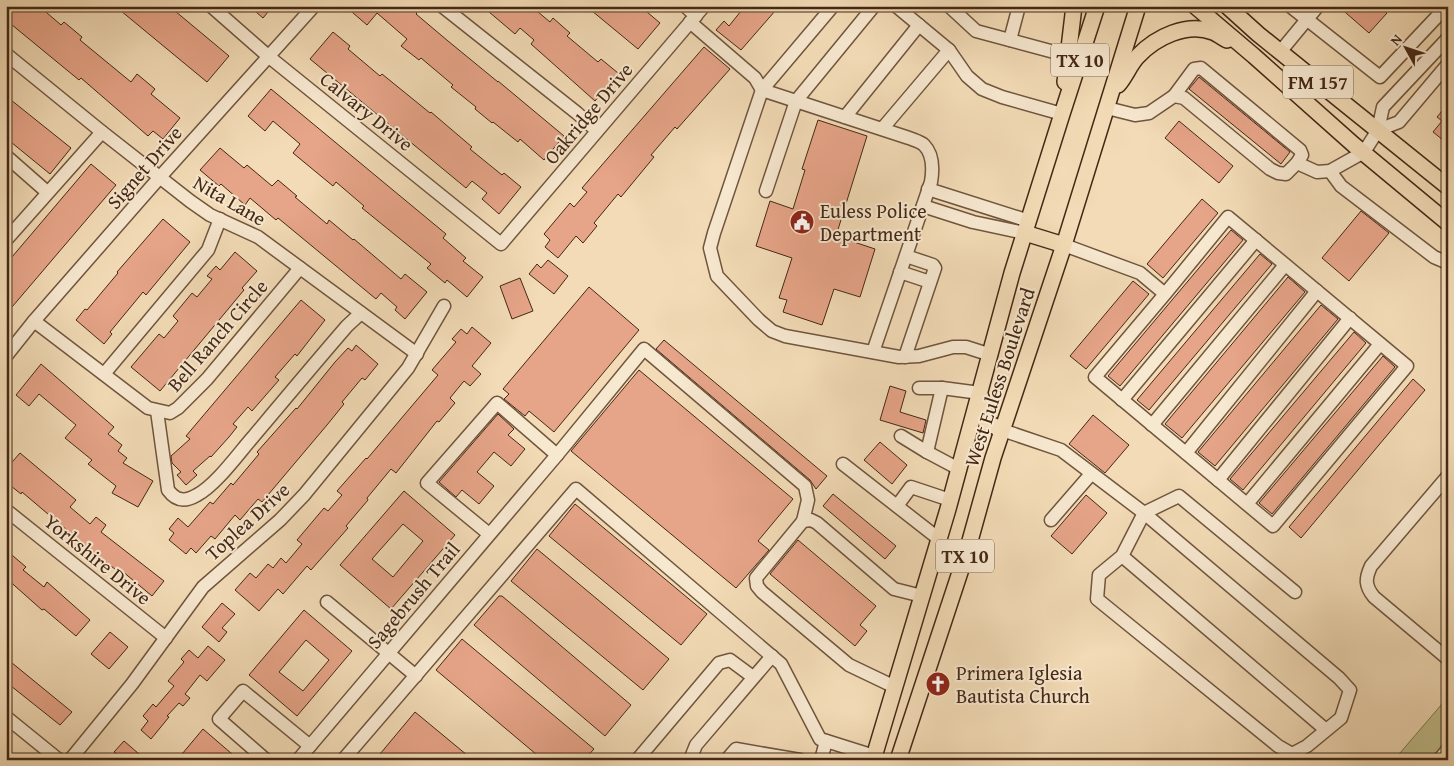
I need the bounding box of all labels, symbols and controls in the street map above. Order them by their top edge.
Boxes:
north arrow [1382,22,1432,72]
text: N [1385,29,1407,50]
road number: TX 10 [1051,44,1109,76]
street label: Oakridge Drive [537,56,639,170]
street label: Calvary Drive [314,64,420,158]
road number: FM 157 [1283,65,1353,98]
street label: Signet Drive [100,119,188,215]
street label: Nita Lane [188,168,272,232]
place label: Euless Police Department [820,196,927,248]
public building icon: Euless Police Department [789,209,815,235]
street label: Bell Ranch Circle [160,272,274,398]
street label: West Euless Boulevard [956,284,1042,470]
street label: Toplea Drive [198,475,296,567]
street label: Yorkshire Drive [38,507,158,611]
street label: Sagebrush Trail [360,535,467,655]
road number: TX 10 [936,540,994,572]
place label: Primera Iglesia Bautista Church [956,658,1090,710]
church icon: Primera Iglesia Bautista Church [925,671,951,697]

